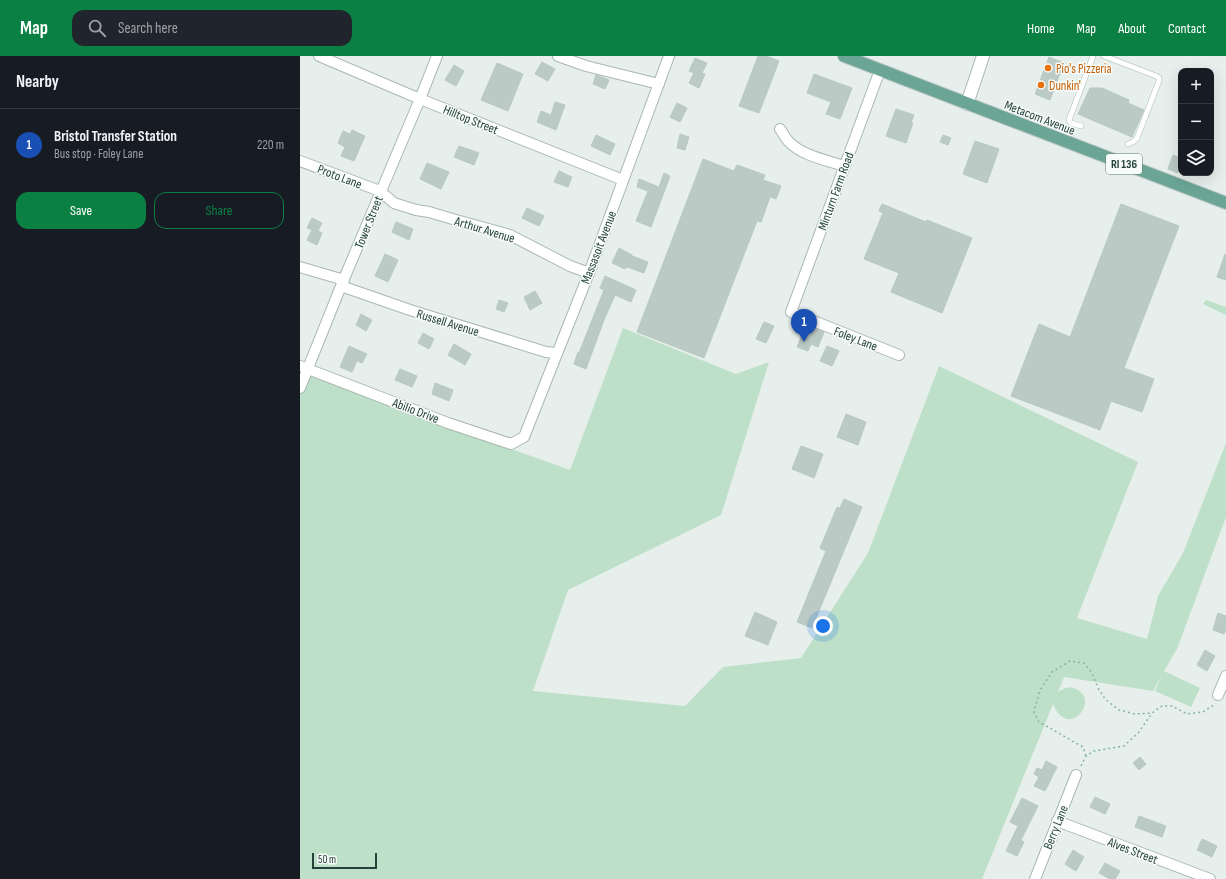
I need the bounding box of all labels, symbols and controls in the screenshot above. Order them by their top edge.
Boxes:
search box [72,10,352,46]
text: Map [20,17,48,40]
icon: search [86,17,108,39]
text: Search here [118,19,178,38]
text: Home [1027,20,1055,37]
text: Map [1077,20,1096,37]
text: About [1118,20,1146,37]
text: Contact [1168,20,1206,37]
place label: Pio's Pizzeria [1056,61,1112,77]
marker: Pio's Pizzeria [1043,63,1053,73]
map controls [1178,68,1214,176]
button: + [1178,68,1214,104]
text: Nearby [16,72,59,92]
place label: Dunkin' [1049,78,1081,94]
marker: Dunkin' [1036,80,1046,90]
street label: Metacom Avenue [1002,97,1077,139]
street label: Hilltop Street [441,102,501,138]
button: − [1178,104,1214,140]
text: Bristol Transfer Station [54,127,177,146]
text: 1 [26,137,32,153]
text: 220 m [257,137,284,153]
button: layers [1178,140,1214,176]
text: Bus stop · Foley Lane [54,146,143,162]
street label: Minturn Farm Road [814,150,857,233]
road number: RI 136 [1106,154,1142,174]
street label: Proto Lane [315,161,364,193]
button: Save [16,192,146,229]
button: Share [154,192,284,229]
street label: Tower Street [351,194,387,251]
street label: Massasoit Avenue [578,208,620,286]
street label: Arthur Avenue [452,213,517,247]
street label: Russell Avenue [415,306,481,340]
pin: 1 [791,309,817,342]
street label: Foley Lane [832,323,880,355]
street label: Abilio Drive [389,394,441,427]
your location [813,616,833,636]
street label: Berry Lane [1040,803,1072,852]
street label: Alves Street [1104,834,1160,868]
scale bar [312,851,377,870]
text: 50 m [318,853,336,866]

